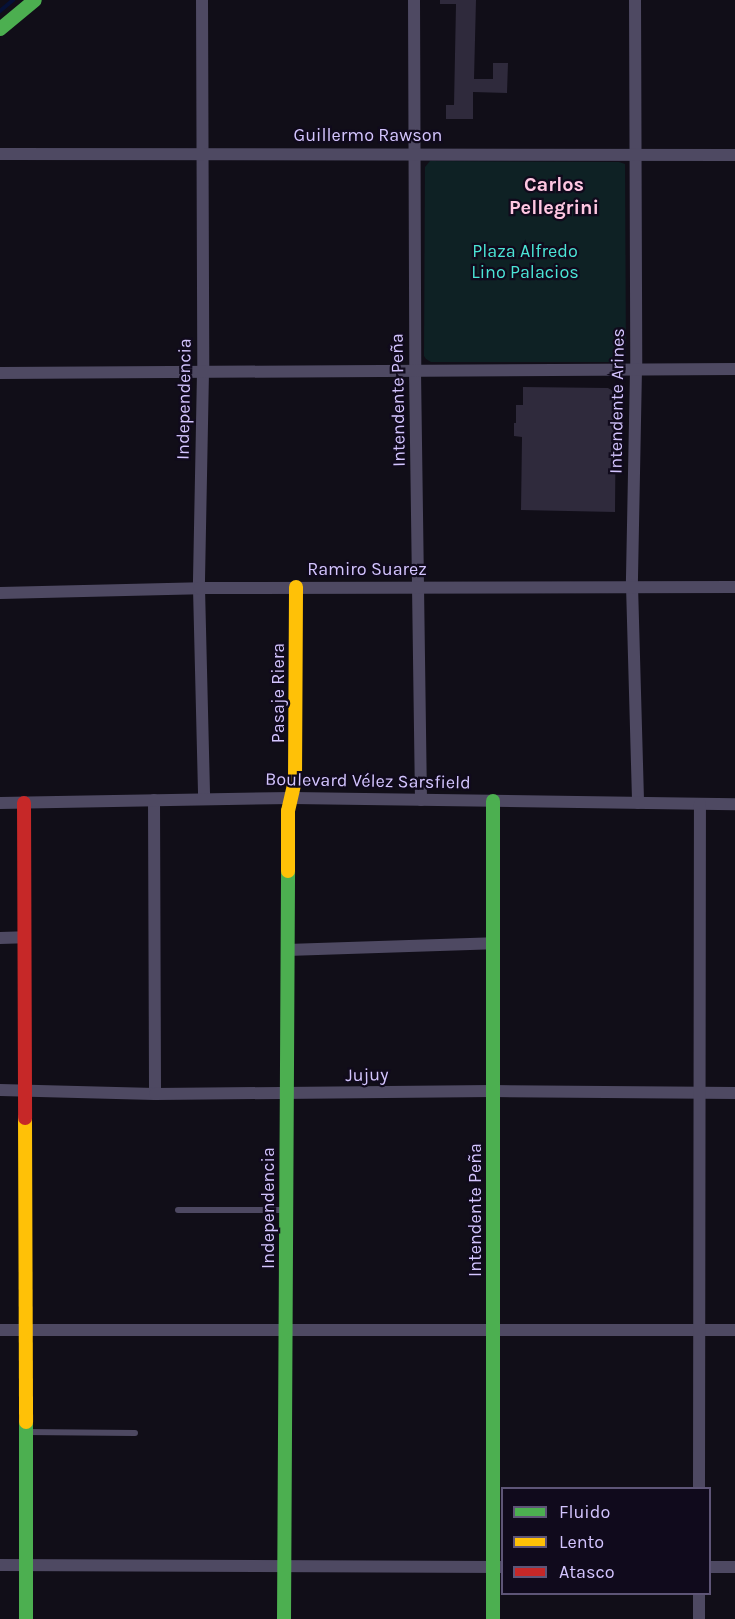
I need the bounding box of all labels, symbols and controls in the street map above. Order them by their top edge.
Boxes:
street label: Guillermo Rawson [294,124,442,146]
district label: Carlos Pellegrini [509,172,599,219]
park label: Plaza Alfredo Lino Palacios [471,241,579,284]
street label: Intendente Arines [605,328,629,474]
street label: Intendente Peña [386,333,410,467]
street label: Independencia [172,338,196,460]
street label: Ramiro Suarez [307,558,427,580]
street label: Pasaje Riera [267,643,289,743]
street label: Boulevard Vélez Sarsfield [265,768,471,794]
street label: Jujuy [345,1064,389,1086]
street label: Intendente Peña [464,1143,486,1277]
street label: Independencia [257,1147,279,1269]
legend [501,1487,711,1595]
text: Fluido [559,1501,610,1523]
text: Lento [559,1531,604,1553]
text: Atasco [559,1561,615,1583]

